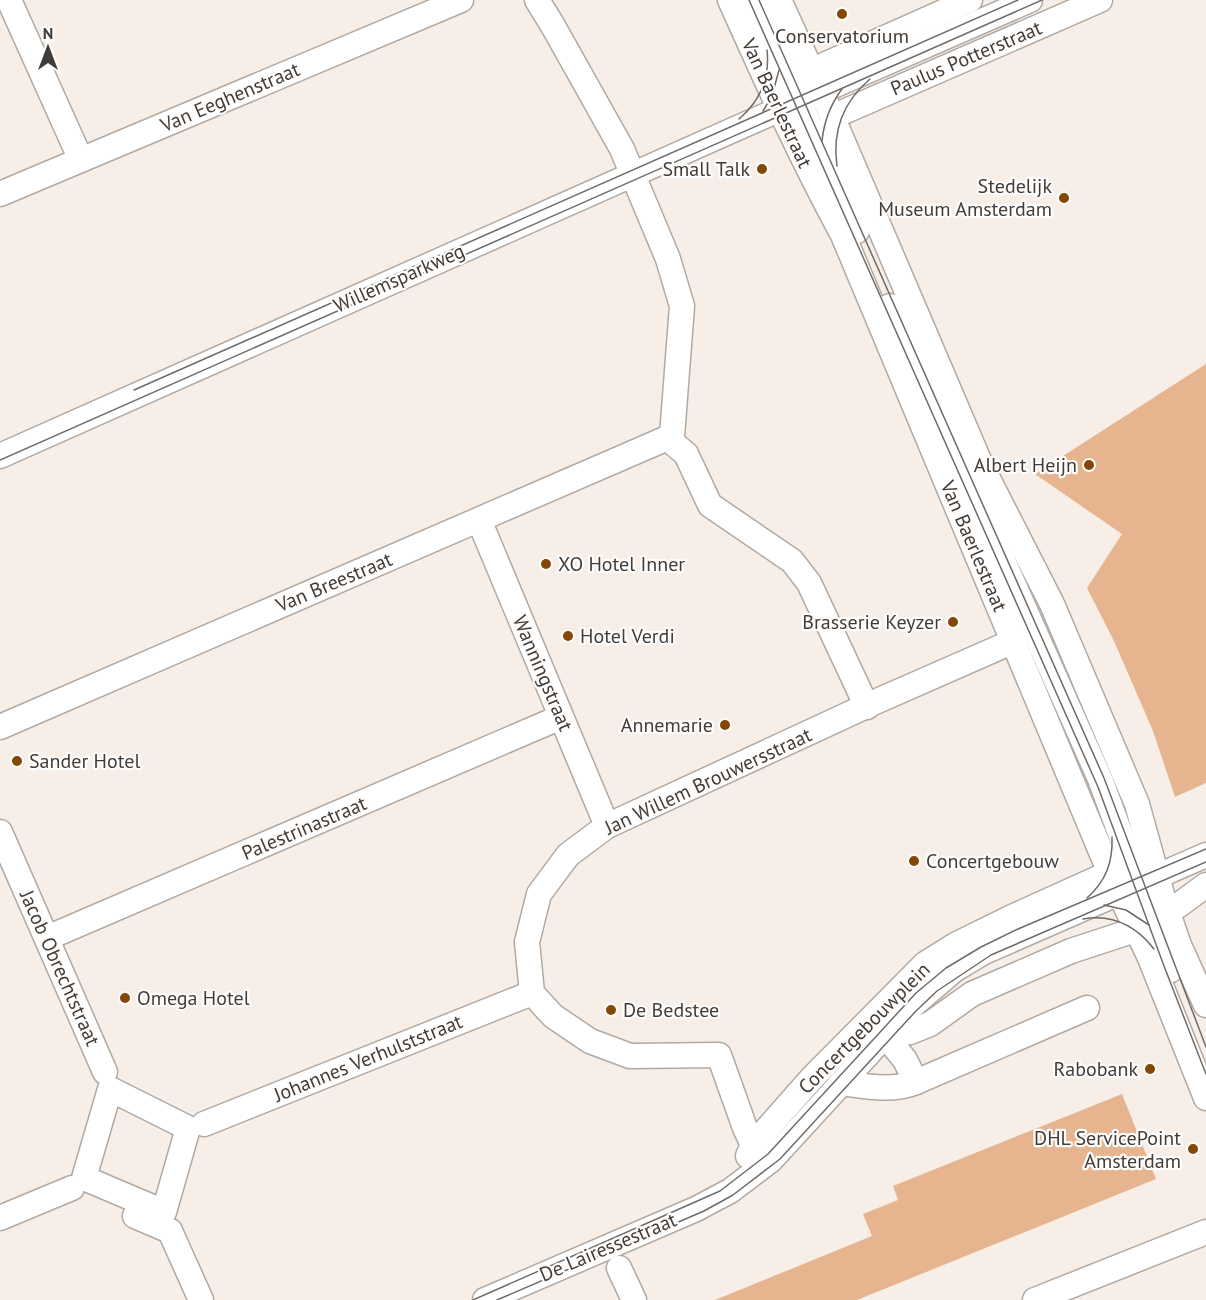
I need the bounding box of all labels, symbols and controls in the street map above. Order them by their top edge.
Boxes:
marker: Conservatorium [835,7,849,21]
street label: Paulus Potterstraat [887,14,1046,102]
north arrow [18,18,78,78]
text: N [43,23,53,43]
place label: Conservatorium [775,23,909,49]
street label: Van Baerlestraat [735,33,818,172]
street label: Van Eeghenstraat [156,56,304,138]
place label: Small Talk [662,156,750,182]
marker: Small Talk [755,162,769,176]
place label: Stedelijk Museum Amsterdam [878,173,1052,222]
marker: Stedelijk Museum Amsterdam [1057,191,1071,205]
street label: Willemsparkweg [329,238,469,318]
place label: Albert Heijn [974,452,1077,478]
marker: Albert Heijn [1082,458,1096,472]
street label: Van Baerlestraat [934,476,1013,616]
street label: Van Breestraat [271,546,396,619]
place label: XO Hotel Inner [558,551,685,577]
marker: XO Hotel Inner [539,557,553,571]
place label: Brasserie Keyzer [802,609,941,635]
street label: Wanningstraat [507,611,579,735]
marker: Brasserie Keyzer [946,615,960,629]
place label: Hotel Verdi [580,623,675,649]
marker: Hotel Verdi [561,629,575,643]
place label: Annemarie [621,712,713,738]
marker: Annemarie [718,718,732,732]
street label: Jan Willem Brouwersstraat [599,721,816,841]
place label: Sander Hotel [29,748,140,774]
marker: Sander Hotel [10,754,24,768]
street label: Palestrinastraat [238,790,371,866]
place label: Concertgebouw [926,848,1059,874]
marker: Concertgebouw [907,854,921,868]
street label: Jacob Obrechtstraat [14,885,106,1050]
street label: Concertgebouwplein [793,957,935,1099]
place label: Omega Hotel [137,985,250,1011]
marker: Omega Hotel [118,991,132,1005]
place label: De Bedstee [623,997,719,1023]
marker: De Bedstee [604,1003,618,1017]
street label: Johannes Verhulststraat [269,1008,466,1108]
place label: Rabobank [1054,1056,1138,1082]
marker: Rabobank [1143,1062,1157,1076]
place label: DHL ServicePoint Amsterdam [1034,1125,1181,1174]
marker: DHL ServicePoint Amsterdam [1186,1142,1200,1156]
street label: De Lairessestraat [536,1206,681,1288]

